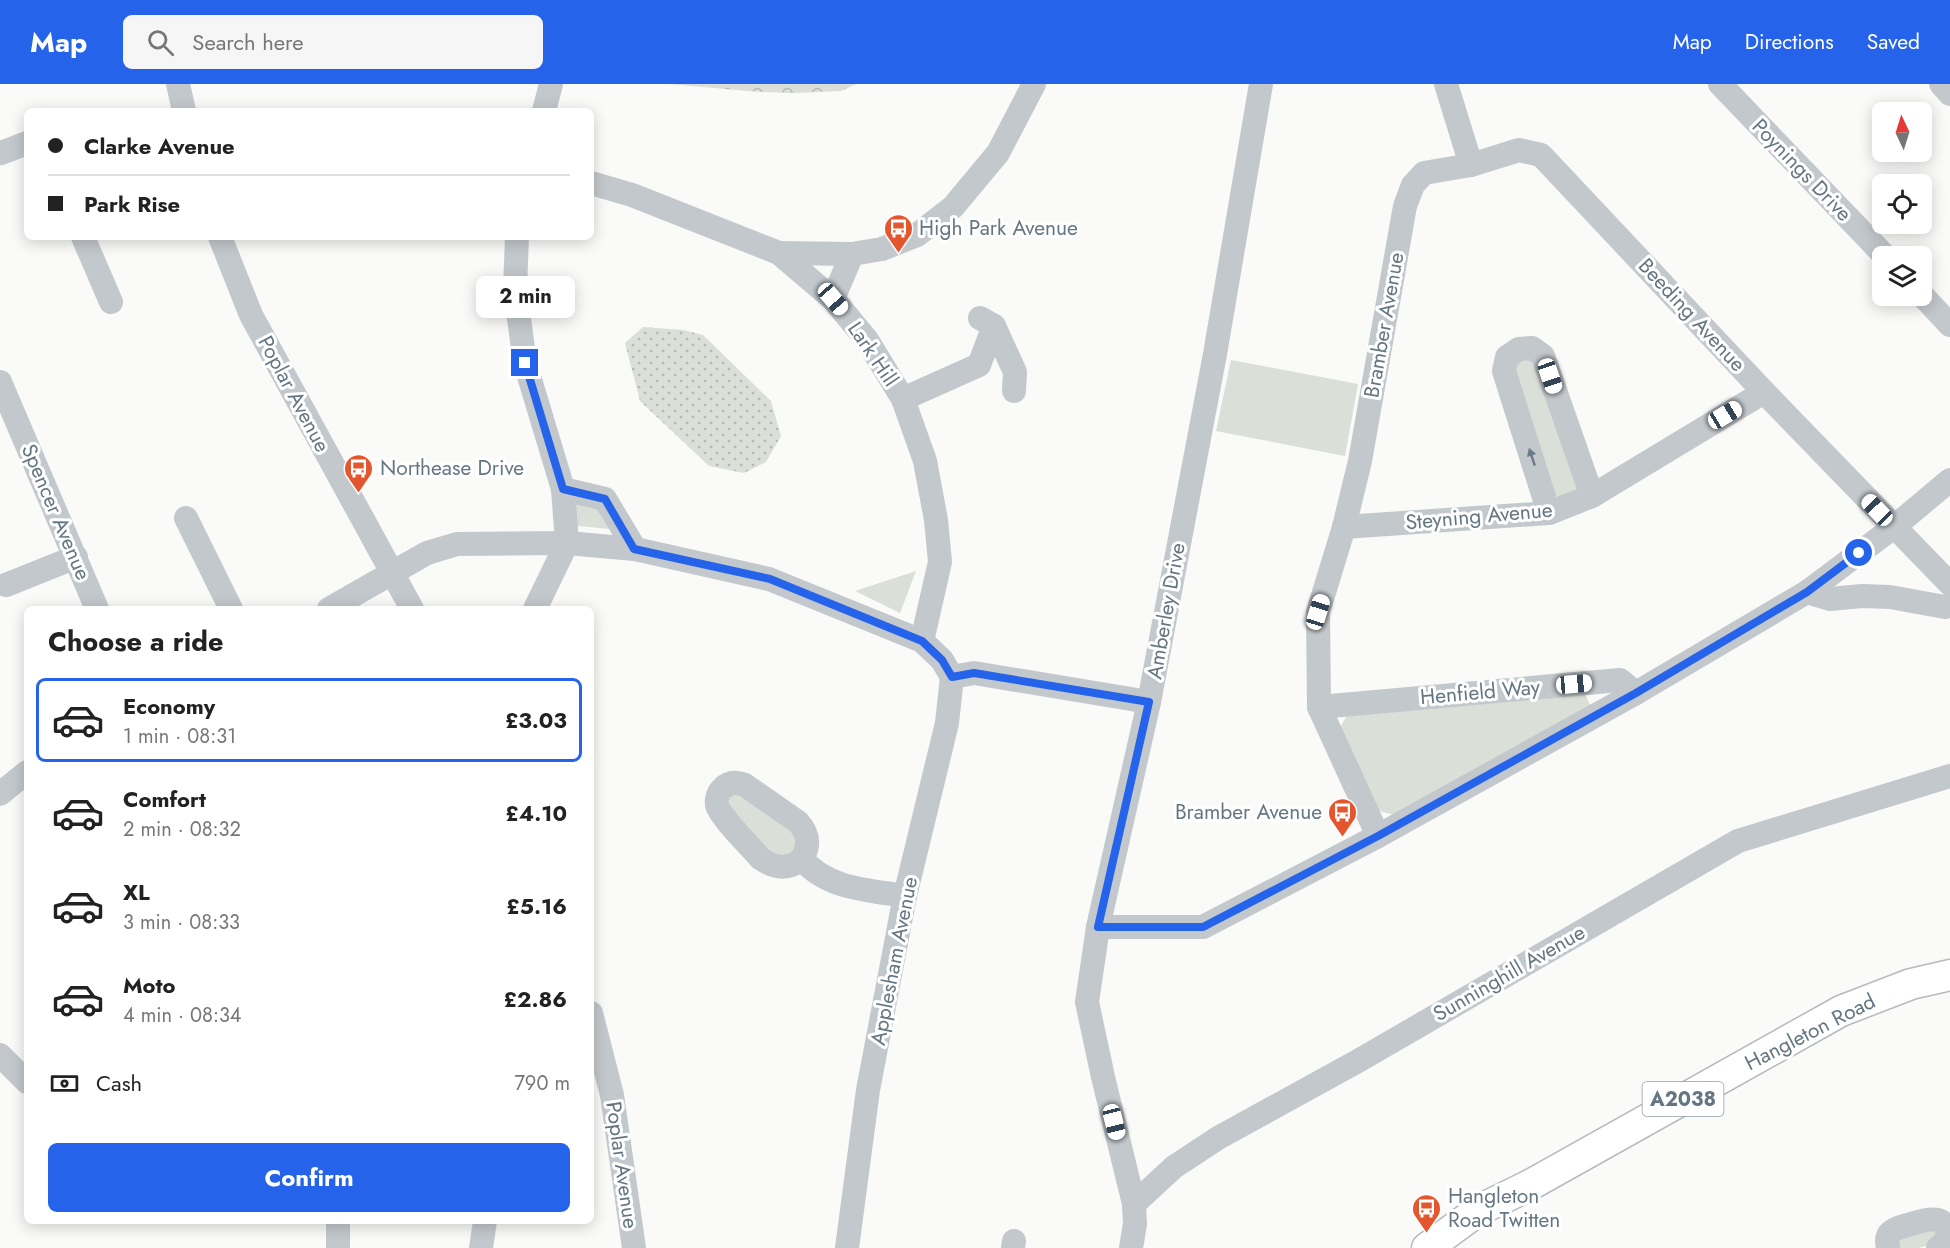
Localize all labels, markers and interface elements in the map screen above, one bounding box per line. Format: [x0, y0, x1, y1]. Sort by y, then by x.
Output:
search box [123, 15, 543, 69]
text: Map [30, 22, 87, 63]
icon: search [144, 26, 177, 59]
text: Search here [192, 26, 304, 58]
text: Map [1673, 27, 1712, 57]
text: Directions [1745, 27, 1834, 57]
text: Saved [1867, 27, 1920, 57]
north arrow [1872, 102, 1932, 162]
map controls [1872, 102, 1932, 306]
street label: Poynings Drive [1745, 112, 1859, 228]
text: Clarke Avenue [84, 130, 235, 162]
button: locate [1872, 174, 1932, 234]
text: Park Rise [84, 188, 180, 220]
bus stop icon: High Park Avenue [882, 212, 914, 254]
place label: High Park Avenue [919, 213, 1078, 243]
button: layers [1872, 246, 1932, 306]
street label: Bramber Avenue [1356, 250, 1412, 400]
street label: Beeding Avenue [1631, 252, 1753, 379]
callout: 2 min [476, 276, 574, 318]
car [814, 280, 852, 318]
text: 2 min [499, 282, 552, 311]
street label: Lark Hill [840, 316, 906, 392]
street label: Poplar Avenue [251, 330, 337, 458]
route end [511, 349, 538, 376]
car [1536, 356, 1564, 396]
car [1705, 398, 1745, 432]
street label: Spencer Avenue [14, 439, 98, 585]
one-way arrow [1526, 448, 1536, 466]
bus stop icon: Northease Drive [343, 452, 375, 494]
place label: Northease Drive [380, 453, 524, 483]
car [1858, 491, 1896, 529]
street label: Steyning Avenue [1404, 495, 1554, 537]
route start [1845, 539, 1872, 566]
street label: Amberley Drive [1139, 540, 1193, 681]
car [1304, 592, 1332, 632]
text: Choose a ride [48, 622, 223, 661]
street label: Henfield Way [1419, 672, 1542, 712]
car [1555, 673, 1593, 695]
text: Economy [123, 690, 215, 722]
icon: car [51, 693, 105, 747]
text: £3.03 [505, 704, 567, 736]
text: 1 min · 08:31 [123, 722, 236, 751]
text: Comfort [123, 783, 206, 815]
icon: car [51, 786, 105, 840]
bus stop icon: Bramber Avenue [1327, 796, 1359, 838]
text: £4.10 [505, 797, 567, 829]
place label: Bramber Avenue [1175, 797, 1322, 827]
text: 2 min · 08:32 [123, 815, 241, 844]
street label: Applesham Avenue [863, 874, 925, 1048]
text: XL [123, 876, 150, 908]
icon: car [51, 879, 105, 933]
text: £5.16 [506, 890, 567, 922]
text: 3 min · 08:33 [123, 908, 240, 937]
street label: Sunninghill Avenue [1427, 917, 1591, 1029]
text: Moto [123, 969, 176, 1001]
icon: car [51, 972, 105, 1026]
text: £2.86 [504, 983, 567, 1015]
street label: Hangleton Road [1740, 986, 1880, 1078]
text: 4 min · 08:34 [123, 1001, 241, 1030]
icon: cash [48, 1067, 81, 1100]
text: Cash [96, 1067, 142, 1099]
text: 790 m [514, 1069, 570, 1098]
road number: A2038 [1642, 1082, 1724, 1116]
street label: Poplar Avenue [598, 1099, 646, 1231]
car [1101, 1102, 1127, 1142]
button: Confirm [48, 1143, 570, 1212]
place label: Hangleton Road Twitten [1448, 1181, 1560, 1235]
bus stop icon: Hangleton Road Twitten [1411, 1192, 1443, 1234]

